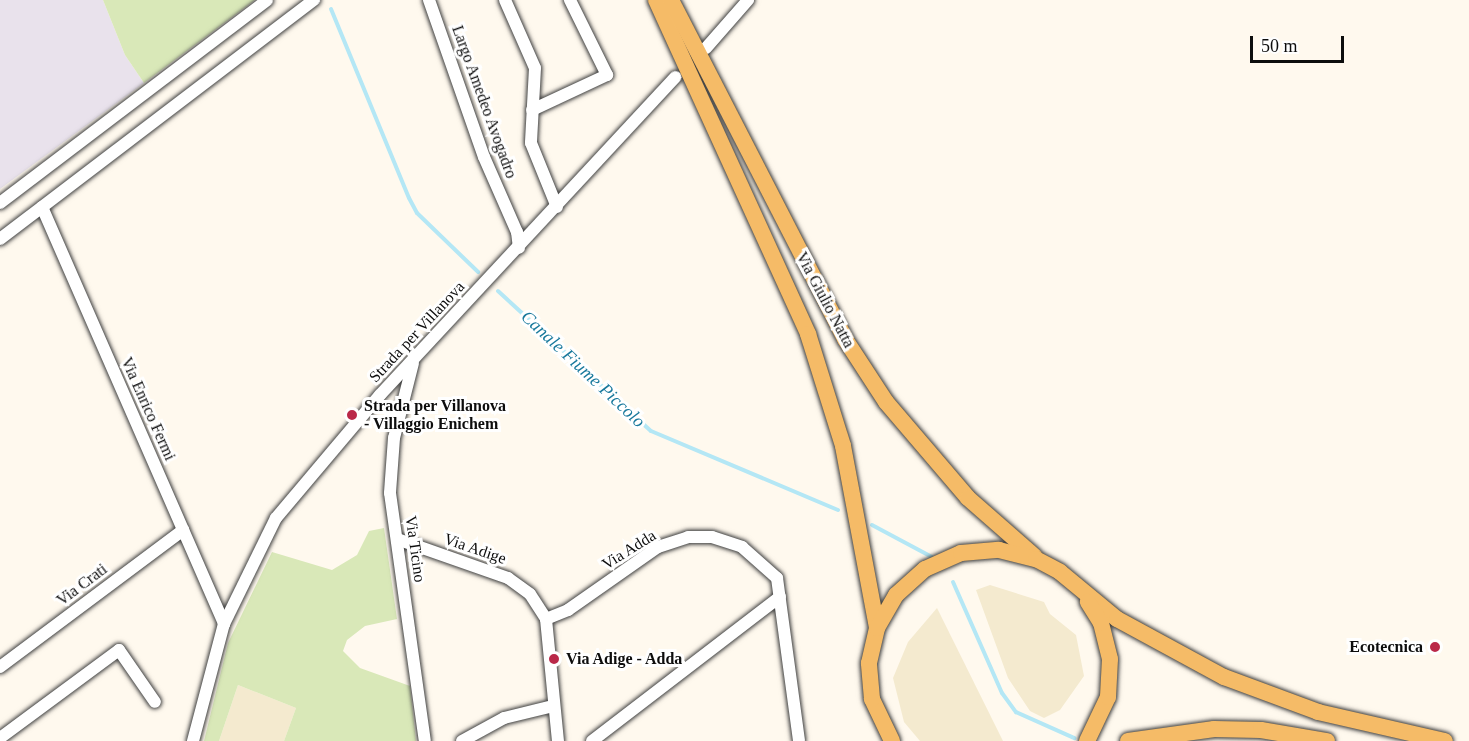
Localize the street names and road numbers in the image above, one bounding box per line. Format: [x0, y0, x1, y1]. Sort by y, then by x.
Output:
street label: Largo Amedeo Avogadro [447, 22, 521, 182]
street label: Via Giulio Natta [792, 249, 858, 351]
street label: Strada per Villanova [365, 277, 469, 387]
street label: Via Enrico Fermi [117, 354, 179, 464]
street label: Via Ticino [401, 514, 429, 584]
street label: Via Adda [598, 526, 660, 574]
street label: Via Adige [441, 529, 509, 569]
street label: Via Crati [53, 560, 111, 610]

